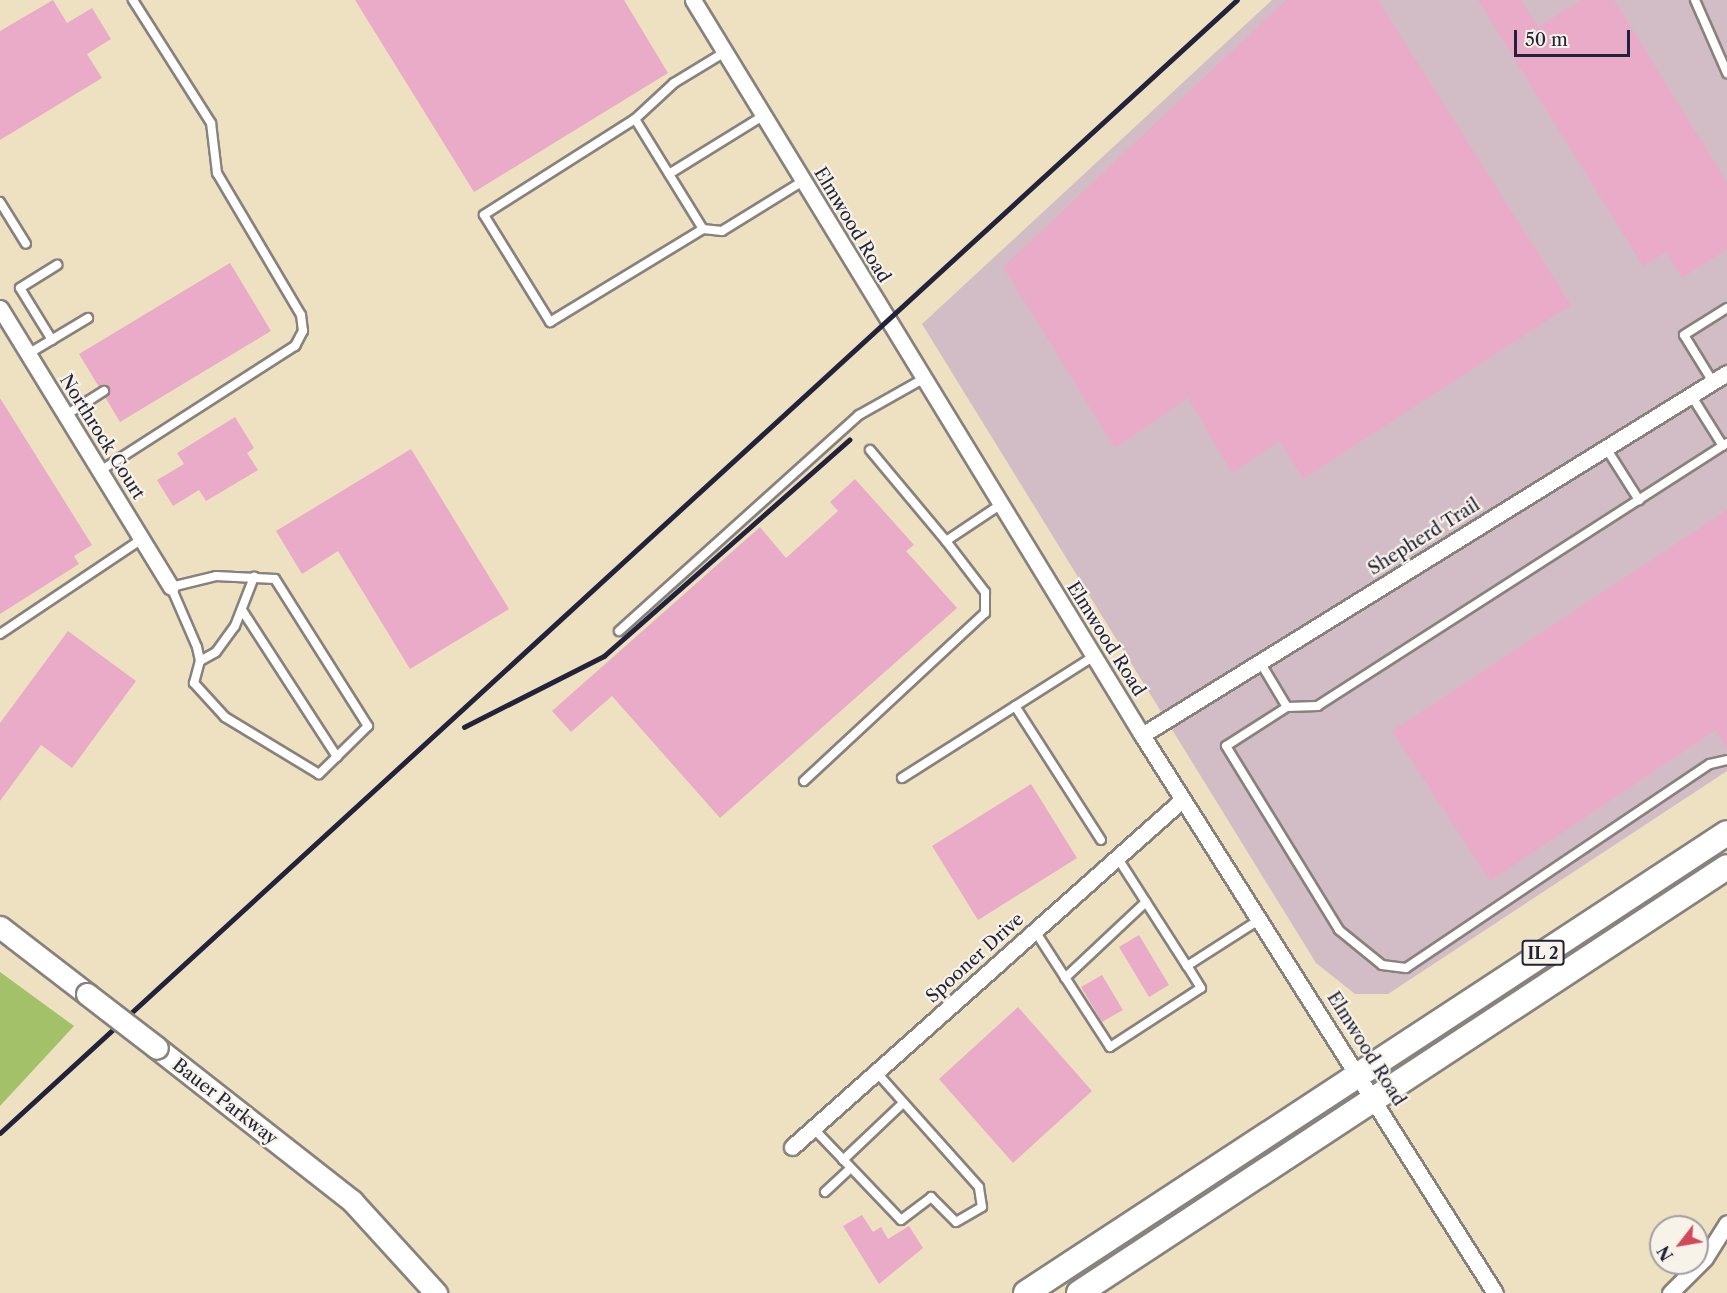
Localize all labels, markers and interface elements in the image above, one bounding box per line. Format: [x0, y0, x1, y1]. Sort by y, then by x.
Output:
scale bar [1517, 18, 1632, 56]
text: 50 m [1525, 29, 1568, 51]
street label: Elmwood Road [809, 163, 895, 287]
street label: Northrock Court [55, 370, 149, 504]
street label: Shepherd Trail [1364, 494, 1484, 580]
street label: Elmwood Road [1062, 578, 1150, 700]
street label: Spooner Drive [922, 908, 1028, 1008]
road number: IL 2 [1520, 940, 1566, 966]
street label: Elmwood Road [1322, 988, 1410, 1110]
street label: Bauer Parkway [168, 1054, 282, 1150]
north arrow [1649, 1215, 1709, 1275]
text: N [1653, 1242, 1677, 1264]

